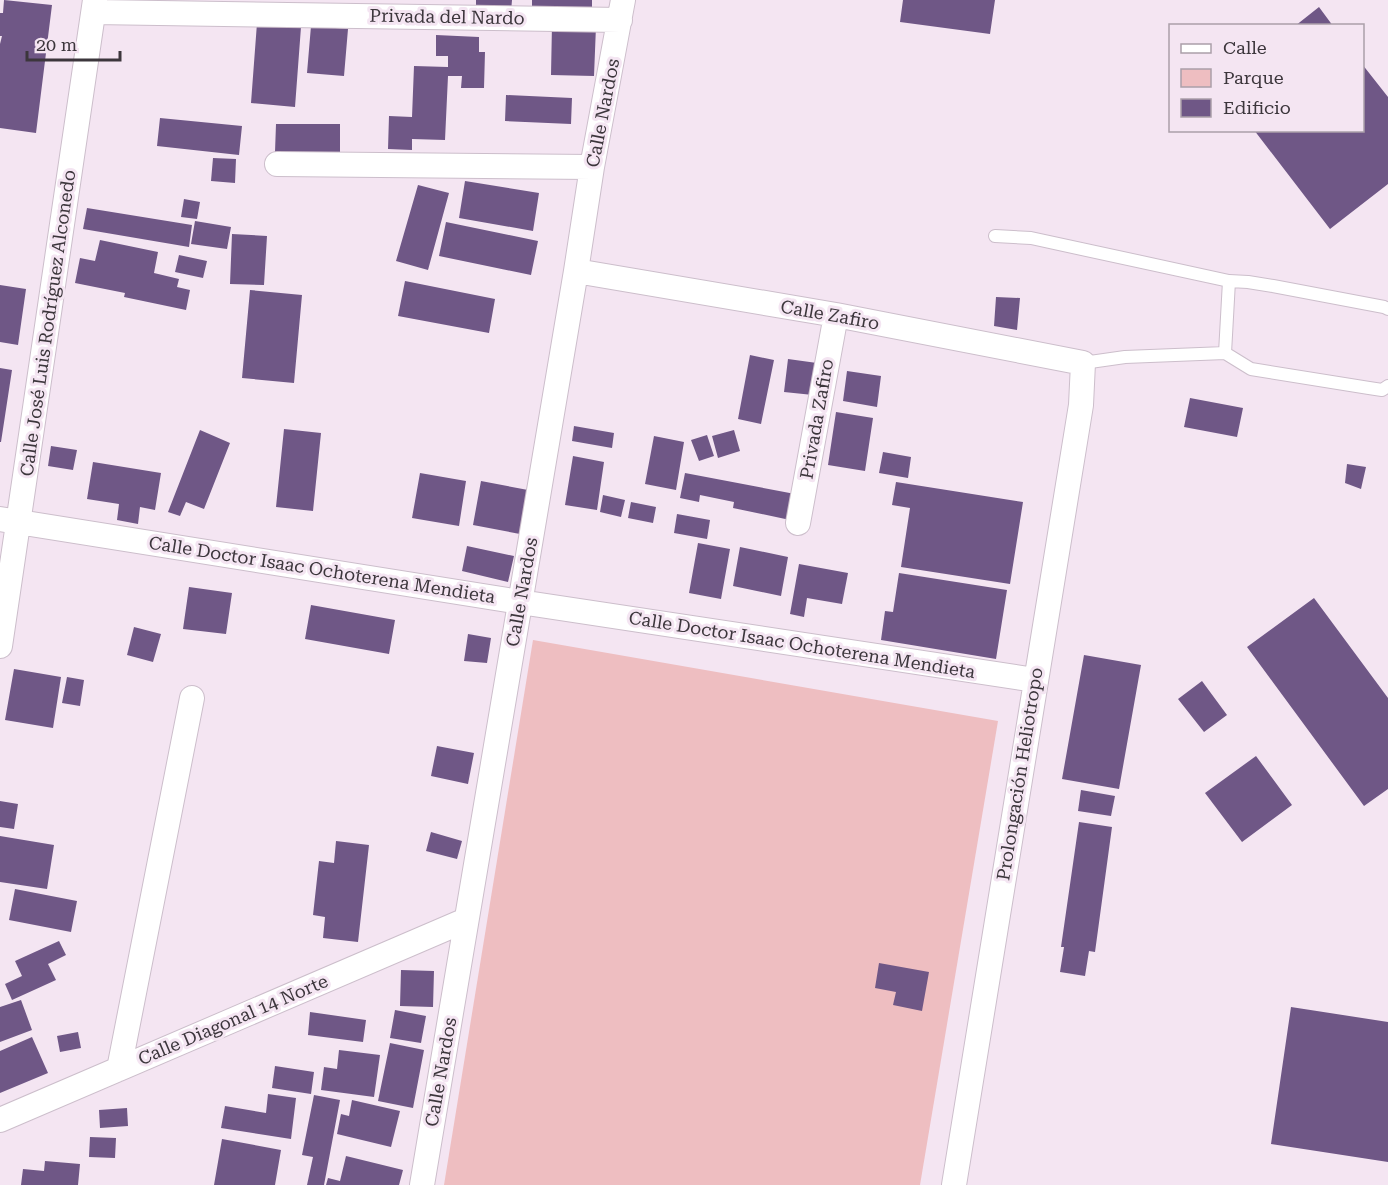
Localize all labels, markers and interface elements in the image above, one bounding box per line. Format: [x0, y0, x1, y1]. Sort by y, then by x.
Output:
street label: Privada del Nardo [369, 5, 525, 28]
scale bar [27, 24, 120, 62]
legend [1169, 24, 1364, 132]
text: 20 m [36, 34, 77, 55]
text: Calle [1223, 37, 1267, 58]
street label: Calle Nardos [582, 57, 623, 169]
text: Parque [1223, 67, 1284, 88]
text: Edificio [1223, 97, 1291, 118]
street label: Calle José Luis Rodríguez Alconedo [16, 168, 79, 478]
street label: Calle Zafiro [779, 296, 881, 334]
street label: Privada Zafiro [796, 357, 837, 481]
street label: Calle Doctor Isaac Ochoterena Mendieta [147, 532, 497, 607]
street label: Calle Nardos [502, 536, 541, 648]
street label: Calle Doctor Isaac Ochoterena Mendieta [627, 607, 977, 682]
street label: Prolongación Heliotropo [992, 666, 1047, 882]
street label: Calle Diagonal 14 Norte [135, 970, 331, 1069]
street label: Calle Nardos [421, 1016, 460, 1128]

